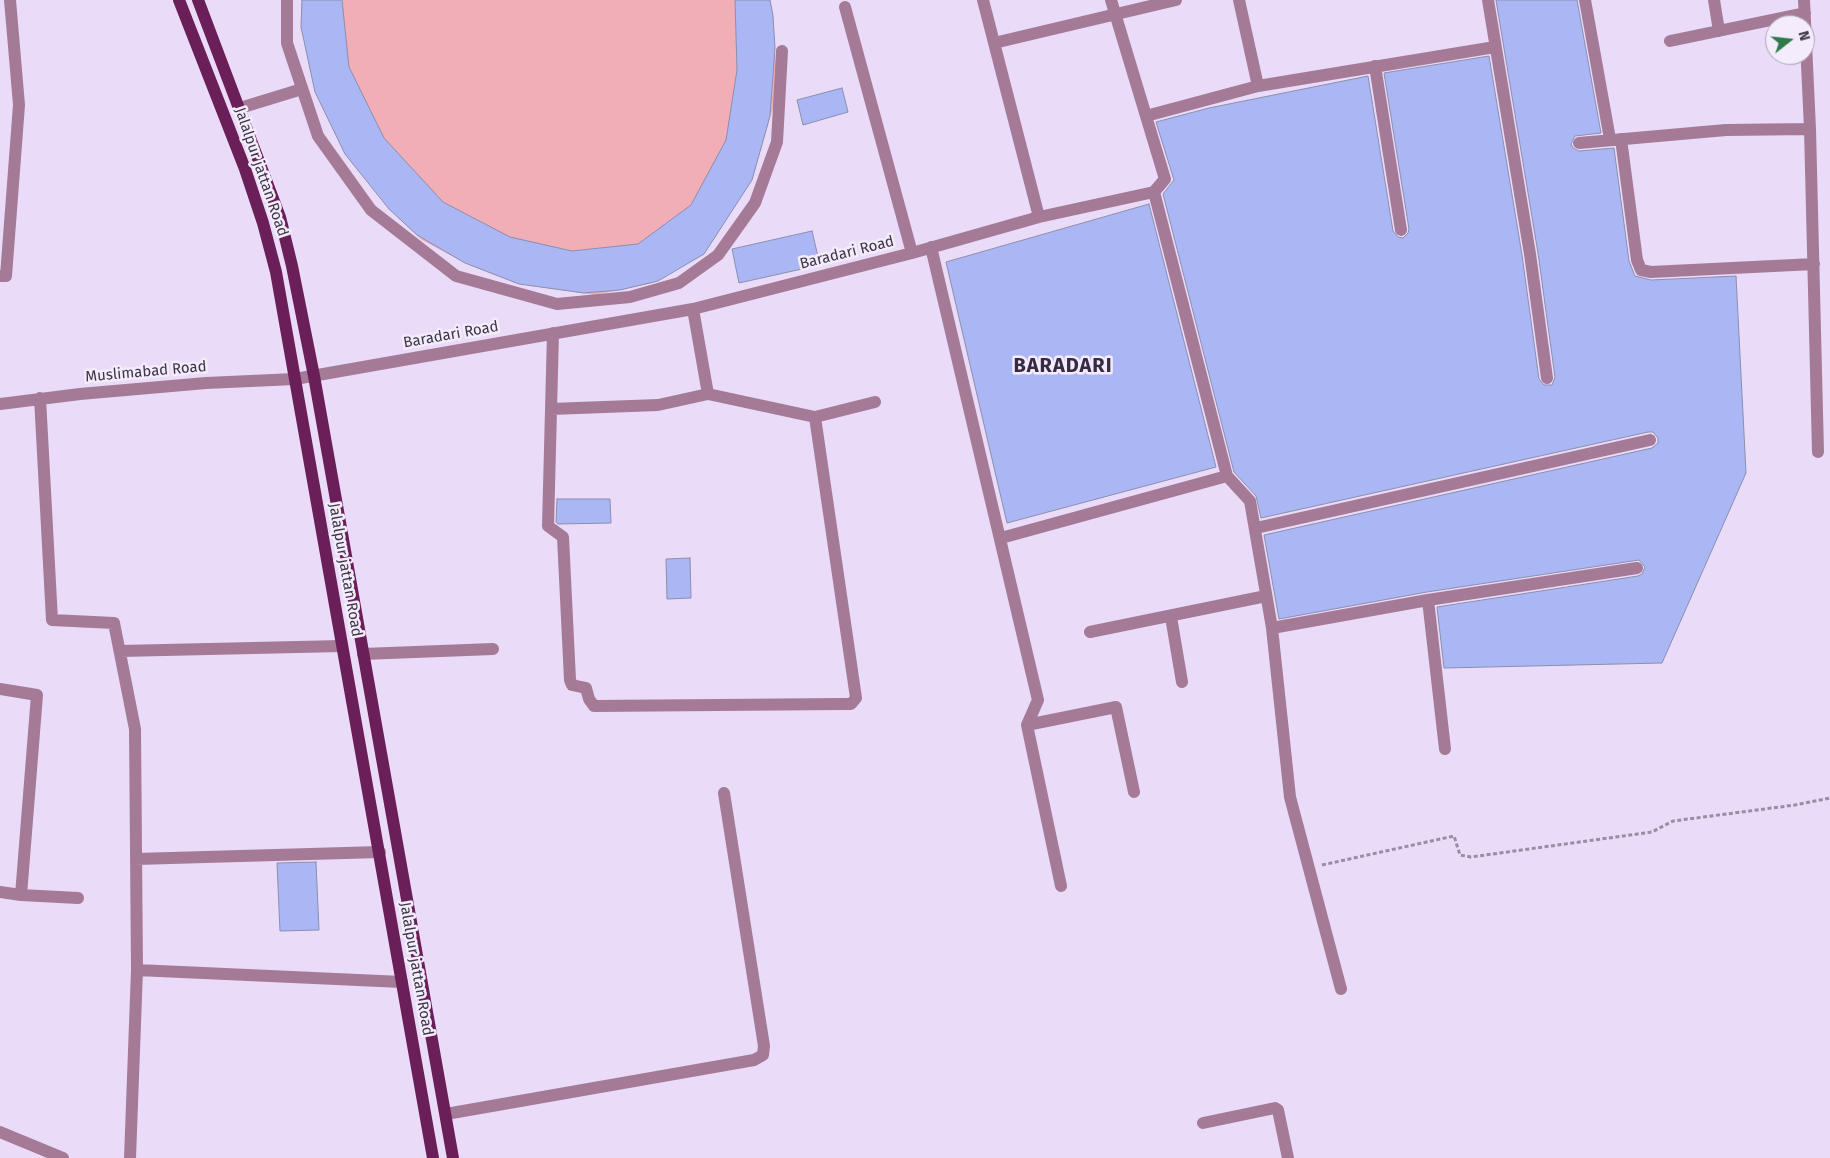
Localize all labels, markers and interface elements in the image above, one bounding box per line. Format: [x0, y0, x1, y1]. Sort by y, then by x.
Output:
north arrow [1765, 15, 1815, 65]
text: N [1794, 29, 1813, 43]
street label: Jalalpur jattan Road [230, 105, 292, 239]
street label: Baradari Road [798, 233, 896, 273]
street label: Baradari Road [402, 318, 500, 352]
district label: BARADARI [1013, 354, 1113, 378]
street label: Muslimabad Road [85, 358, 207, 386]
street label: Jalalpur jattan Road [324, 502, 366, 638]
street label: Jalalpur jattan Road [395, 901, 437, 1037]

